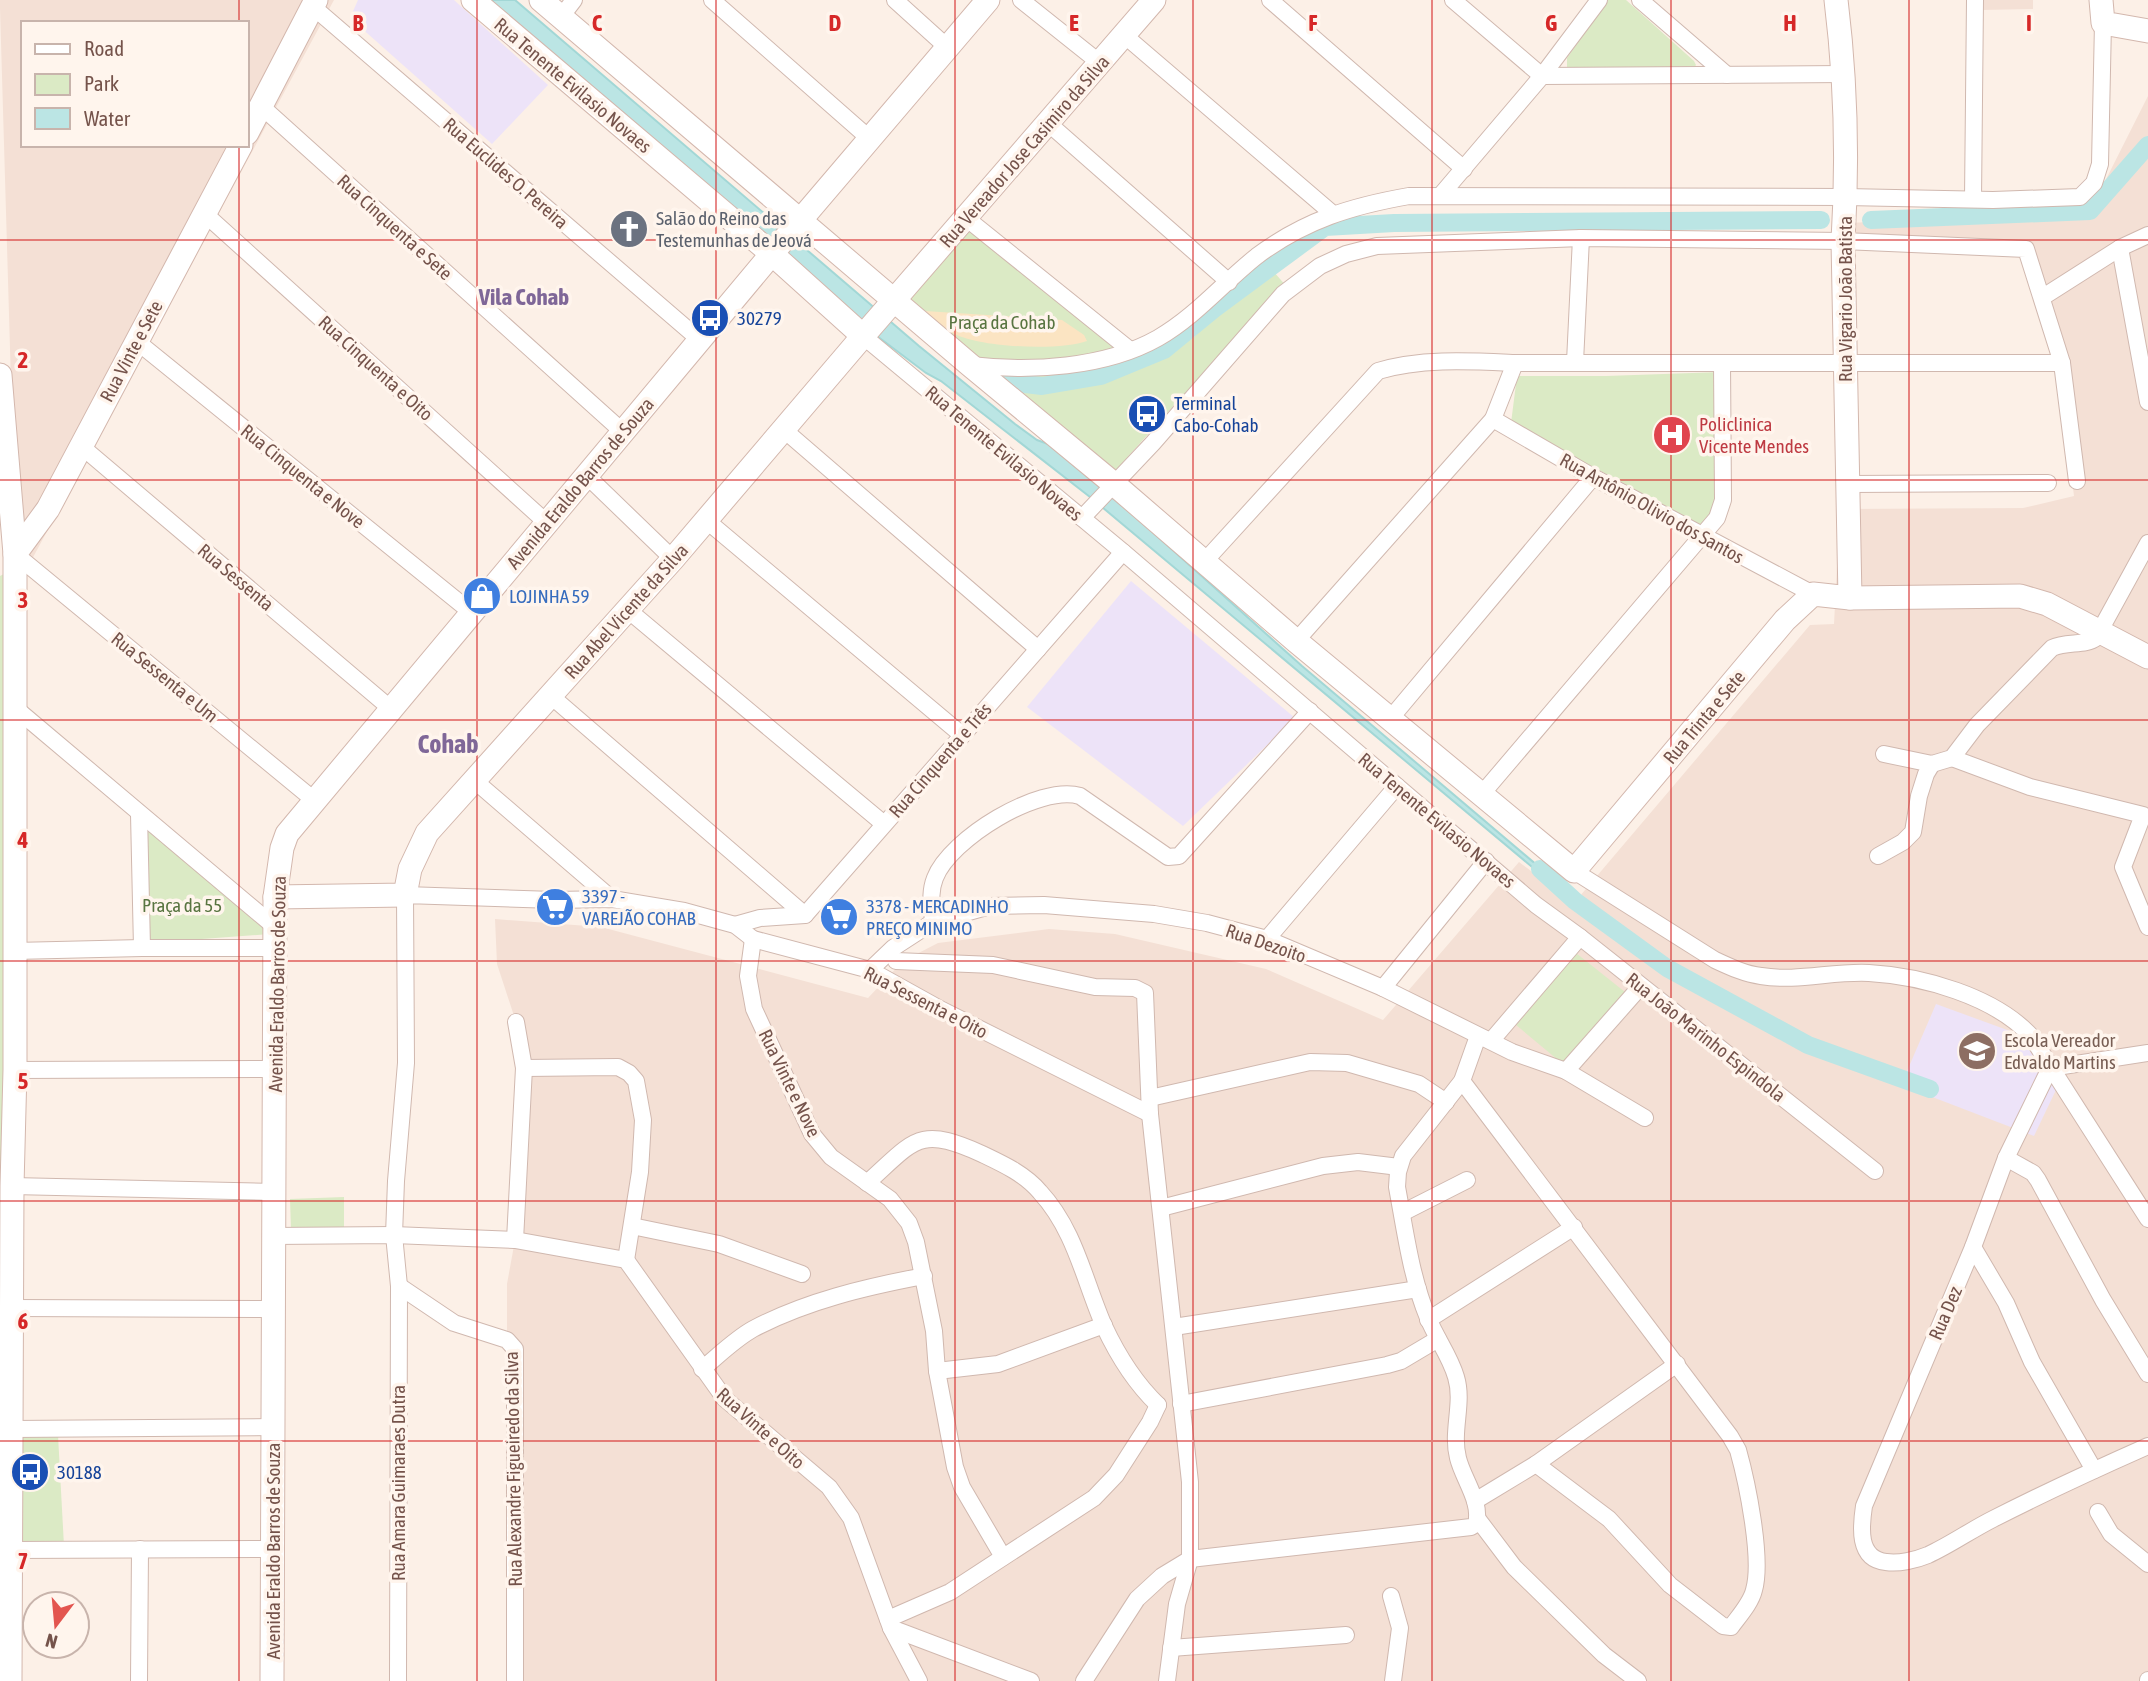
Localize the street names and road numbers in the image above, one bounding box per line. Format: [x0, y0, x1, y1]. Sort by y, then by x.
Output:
street label: Rua Tenente Evilasio Novaes [490, 13, 656, 157]
street label: Rua Vereador Jose Casimiro da Silva [935, 50, 1113, 252]
street label: Rua Euclides O. Pereira [439, 113, 573, 233]
street label: Rua Cinquenta e Sete [333, 170, 457, 284]
street label: Rua Vigario João Batista [1834, 216, 1856, 382]
street label: Rua Vinte e Sete [95, 297, 167, 405]
street label: Rua Cinquenta e Oito [314, 311, 438, 425]
street label: Rua Tenente Evilasio Novaes [921, 381, 1087, 525]
street label: Avenida Eraldo Barros de Souza [502, 393, 658, 573]
street label: Rua Cinquenta e Nove [237, 419, 369, 533]
street label: Rua Antônio Olivio dos Santos [1556, 448, 1748, 568]
street label: Rua Sessenta [194, 539, 278, 615]
street label: Rua Abel Vicente da Silva [560, 539, 692, 683]
street label: Rua Sessenta e Um [107, 627, 223, 727]
street label: Rua Trinta e Sete [1659, 666, 1749, 768]
street label: Rua Cinquenta e Três [884, 698, 996, 822]
street label: Rua Tenente Evilasio Novaes [1354, 748, 1520, 892]
street label: Avenida Eraldo Barros de Souza [264, 876, 290, 1092]
street label: Rua Dezoito [1223, 919, 1309, 967]
street label: Rua Sessenta e Oito [861, 961, 992, 1043]
street label: Rua João Marinho Espindola [1622, 968, 1790, 1106]
street label: Rua Vinte e Nove [754, 1026, 826, 1140]
street label: Rua Dez [1924, 1283, 1966, 1343]
street label: Rua Alexandre Figueiredo da Silva [500, 1351, 526, 1587]
street label: Rua Vinte e Oito [713, 1383, 809, 1473]
street label: Rua Amara Guimaraes Dutra [387, 1385, 409, 1581]
street label: Avenida Eraldo Barros de Souza [262, 1443, 284, 1659]

